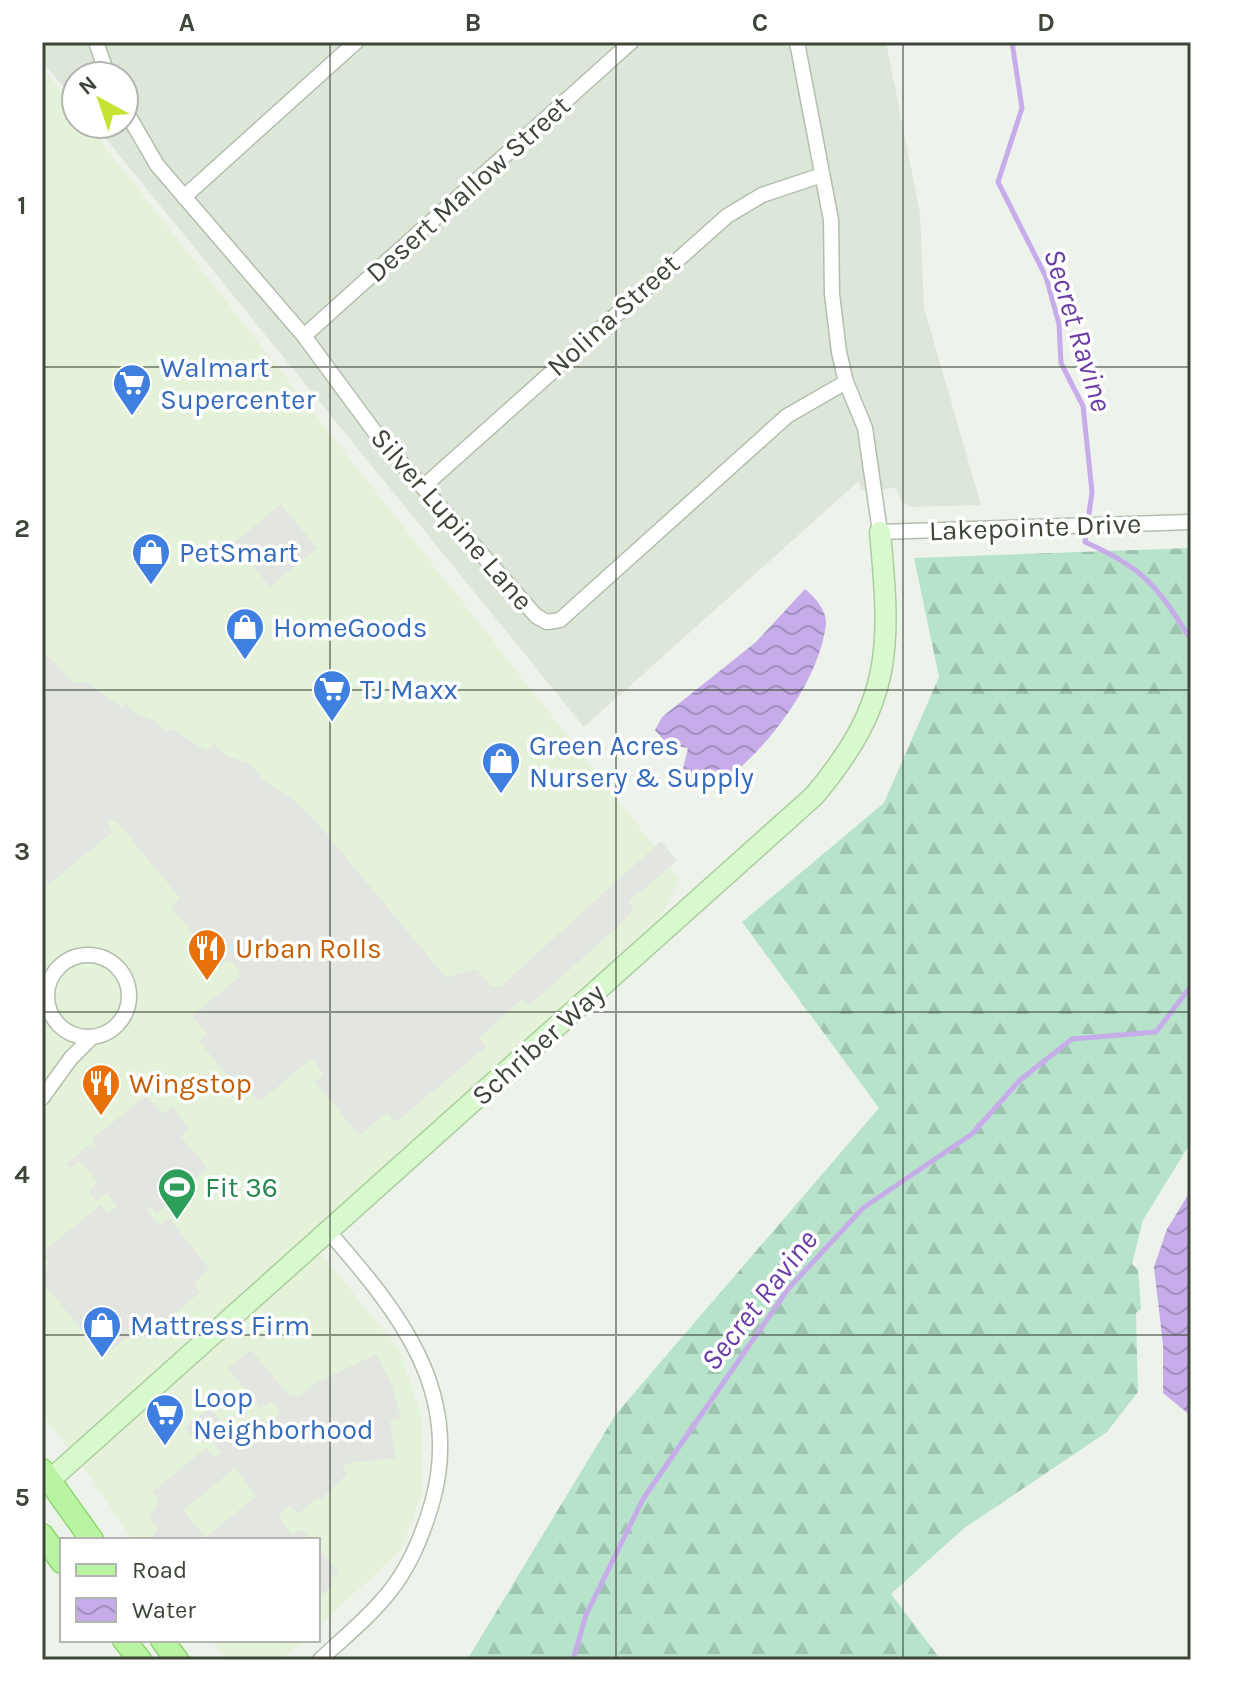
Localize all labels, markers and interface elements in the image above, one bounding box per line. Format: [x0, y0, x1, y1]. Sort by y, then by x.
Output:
text: A [179, 7, 195, 38]
text: B [465, 7, 481, 38]
text: C [752, 7, 768, 38]
text: D [1037, 7, 1055, 38]
north arrow [60, 60, 140, 140]
text: N [73, 70, 102, 100]
street label: Desert Mallow Street [359, 89, 577, 289]
text: 1 [17, 190, 27, 221]
water label: Secret Ravine [1036, 244, 1120, 416]
street label: Nolina Street [540, 247, 686, 383]
place label: Walmart Supercenter [160, 351, 316, 416]
supermarket icon: Walmart Supercenter [111, 362, 153, 417]
street label: Silver Lupine Lane [364, 421, 540, 617]
street label: Lakepointe Drive [928, 507, 1142, 547]
text: 2 [14, 513, 30, 544]
shop icon: PetSmart [130, 531, 172, 586]
place label: PetSmart [179, 536, 299, 569]
shop icon: HomeGoods [224, 606, 266, 661]
place label: HomeGoods [273, 611, 428, 644]
supermarket icon: TJ Maxx [311, 668, 353, 723]
place label: TJ Maxx [360, 673, 458, 706]
place label: Green Acres Nursery & Supply [529, 729, 754, 794]
shop icon: Green Acres Nursery & Supply [480, 740, 522, 795]
text: 3 [14, 836, 30, 867]
restaurant icon: Urban Rolls [186, 927, 228, 982]
place label: Urban Rolls [235, 932, 382, 965]
street label: Schriber Way [465, 976, 611, 1112]
restaurant icon: Wingstop [80, 1062, 122, 1117]
place label: Wingstop [129, 1067, 252, 1100]
text: 4 [14, 1159, 30, 1190]
sports icon: Fit 36 [156, 1166, 198, 1221]
place label: Fit 36 [205, 1171, 278, 1204]
water label: Secret Ravine [693, 1223, 825, 1377]
shop icon: Mattress Firm [81, 1304, 123, 1359]
place label: Mattress Firm [130, 1309, 310, 1342]
place label: Loop Neighborhood [193, 1381, 374, 1446]
supermarket icon: Loop Neighborhood [144, 1392, 186, 1447]
text: 5 [14, 1482, 30, 1513]
legend [60, 1538, 320, 1642]
text: Road [132, 1556, 187, 1584]
text: Water [132, 1596, 196, 1624]

